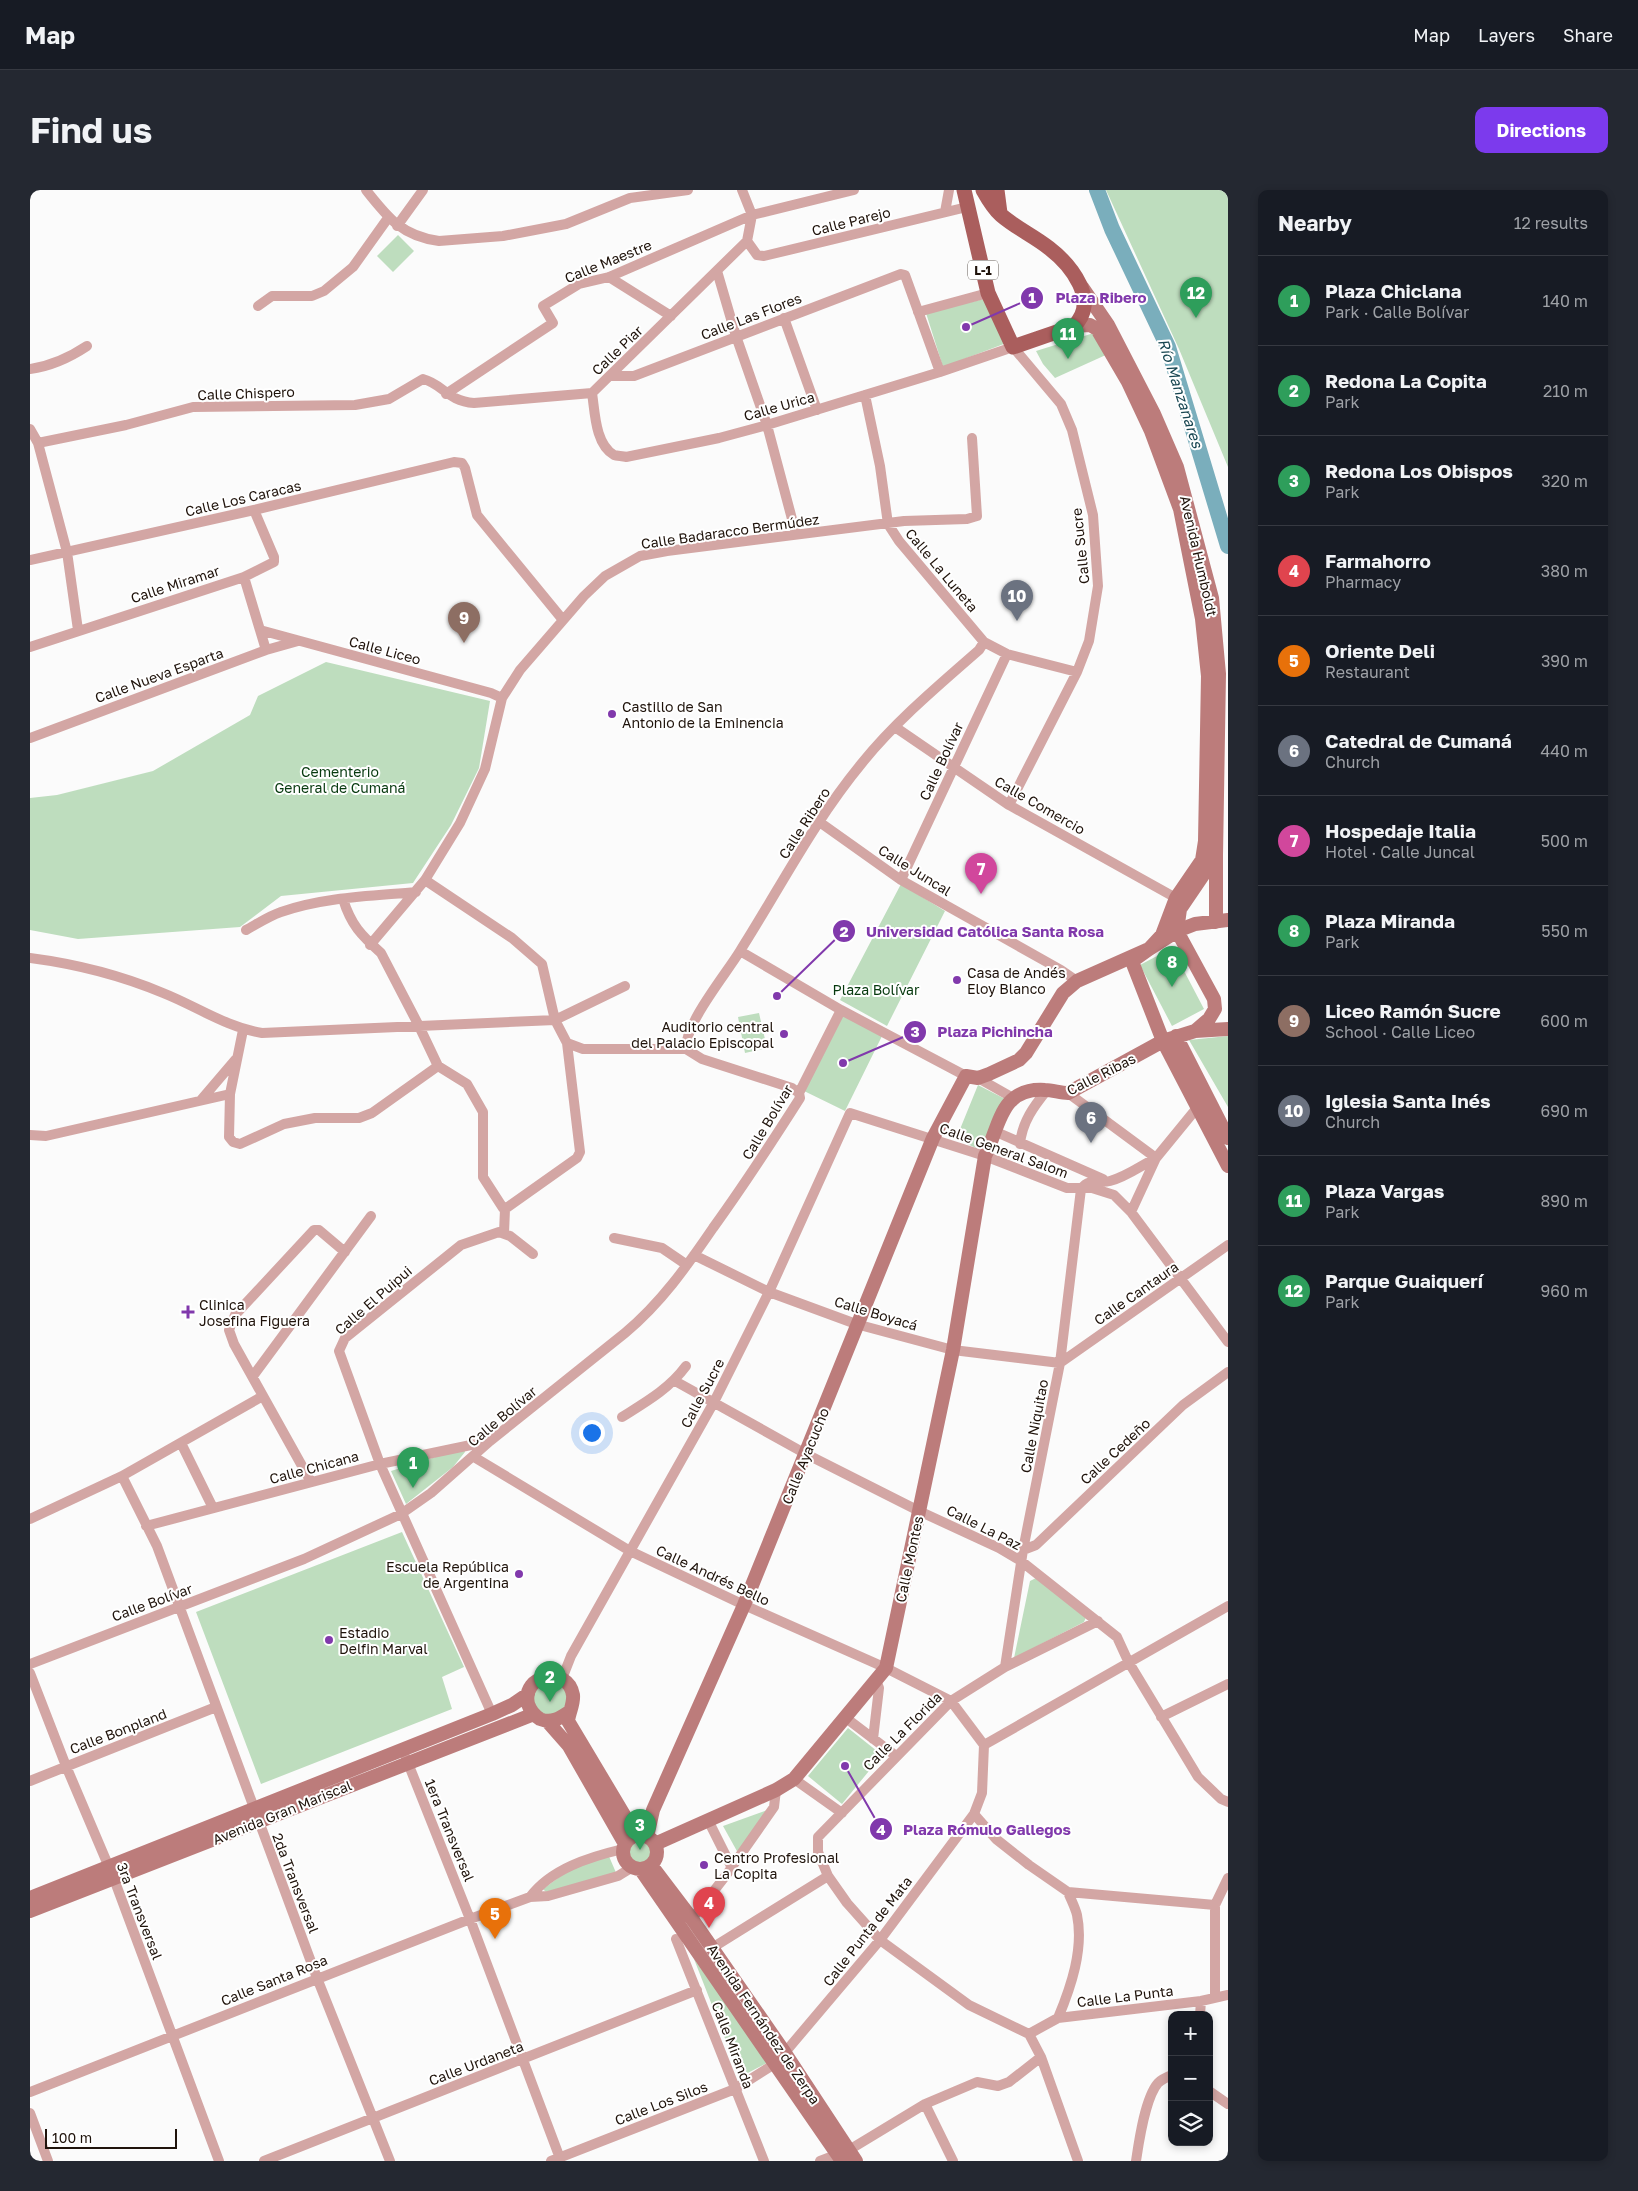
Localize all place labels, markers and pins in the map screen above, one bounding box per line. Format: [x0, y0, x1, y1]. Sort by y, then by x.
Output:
pin: 12 [1180, 277, 1212, 318]
callout: Plaza Ribero [1020, 283, 1156, 313]
pin: 11 [1052, 318, 1084, 359]
pin: 10 [1001, 580, 1033, 621]
pin: 9 [448, 602, 480, 643]
place label: Castillo de San Antonio de la Eminencia [622, 698, 784, 731]
marker: Castillo de San Antonio de la Eminencia [606, 708, 618, 720]
pin: 7 [965, 853, 997, 894]
callout: Universidad Católica Santa Rosa [831, 916, 1114, 946]
pin: 8 [1156, 946, 1188, 987]
place label: Casa de Andés Eloy Blanco [967, 964, 1066, 997]
marker: Casa de Andés Eloy Blanco [951, 974, 963, 986]
callout: Plaza Pichincha [903, 1017, 1063, 1047]
place label: Auditorio central del Palacio Episcopal [631, 1018, 774, 1051]
marker: Auditorio central del Palacio Episcopal [778, 1028, 790, 1040]
pin: 6 [1075, 1102, 1107, 1143]
place label: Clinica Josefina Figuera [199, 1296, 310, 1329]
marker: Clinica Josefina Figuera [181, 1305, 195, 1319]
pin: 1 [397, 1447, 429, 1488]
place label: Escuela República de Argentina [386, 1558, 509, 1591]
marker: Escuela República de Argentina [513, 1568, 525, 1580]
place label: Estadio Delfin Marval [339, 1624, 428, 1657]
marker: Estadio Delfin Marval [323, 1634, 335, 1646]
pin: 2 [534, 1661, 566, 1702]
pin: 3 [624, 1809, 656, 1850]
callout: Plaza Rómulo Gallegos [868, 1814, 1081, 1844]
place label: Centro Profesional La Copita [714, 1849, 839, 1882]
marker: Centro Profesional La Copita [698, 1859, 710, 1871]
pin: 4 [693, 1887, 725, 1928]
pin: 5 [479, 1898, 511, 1939]

